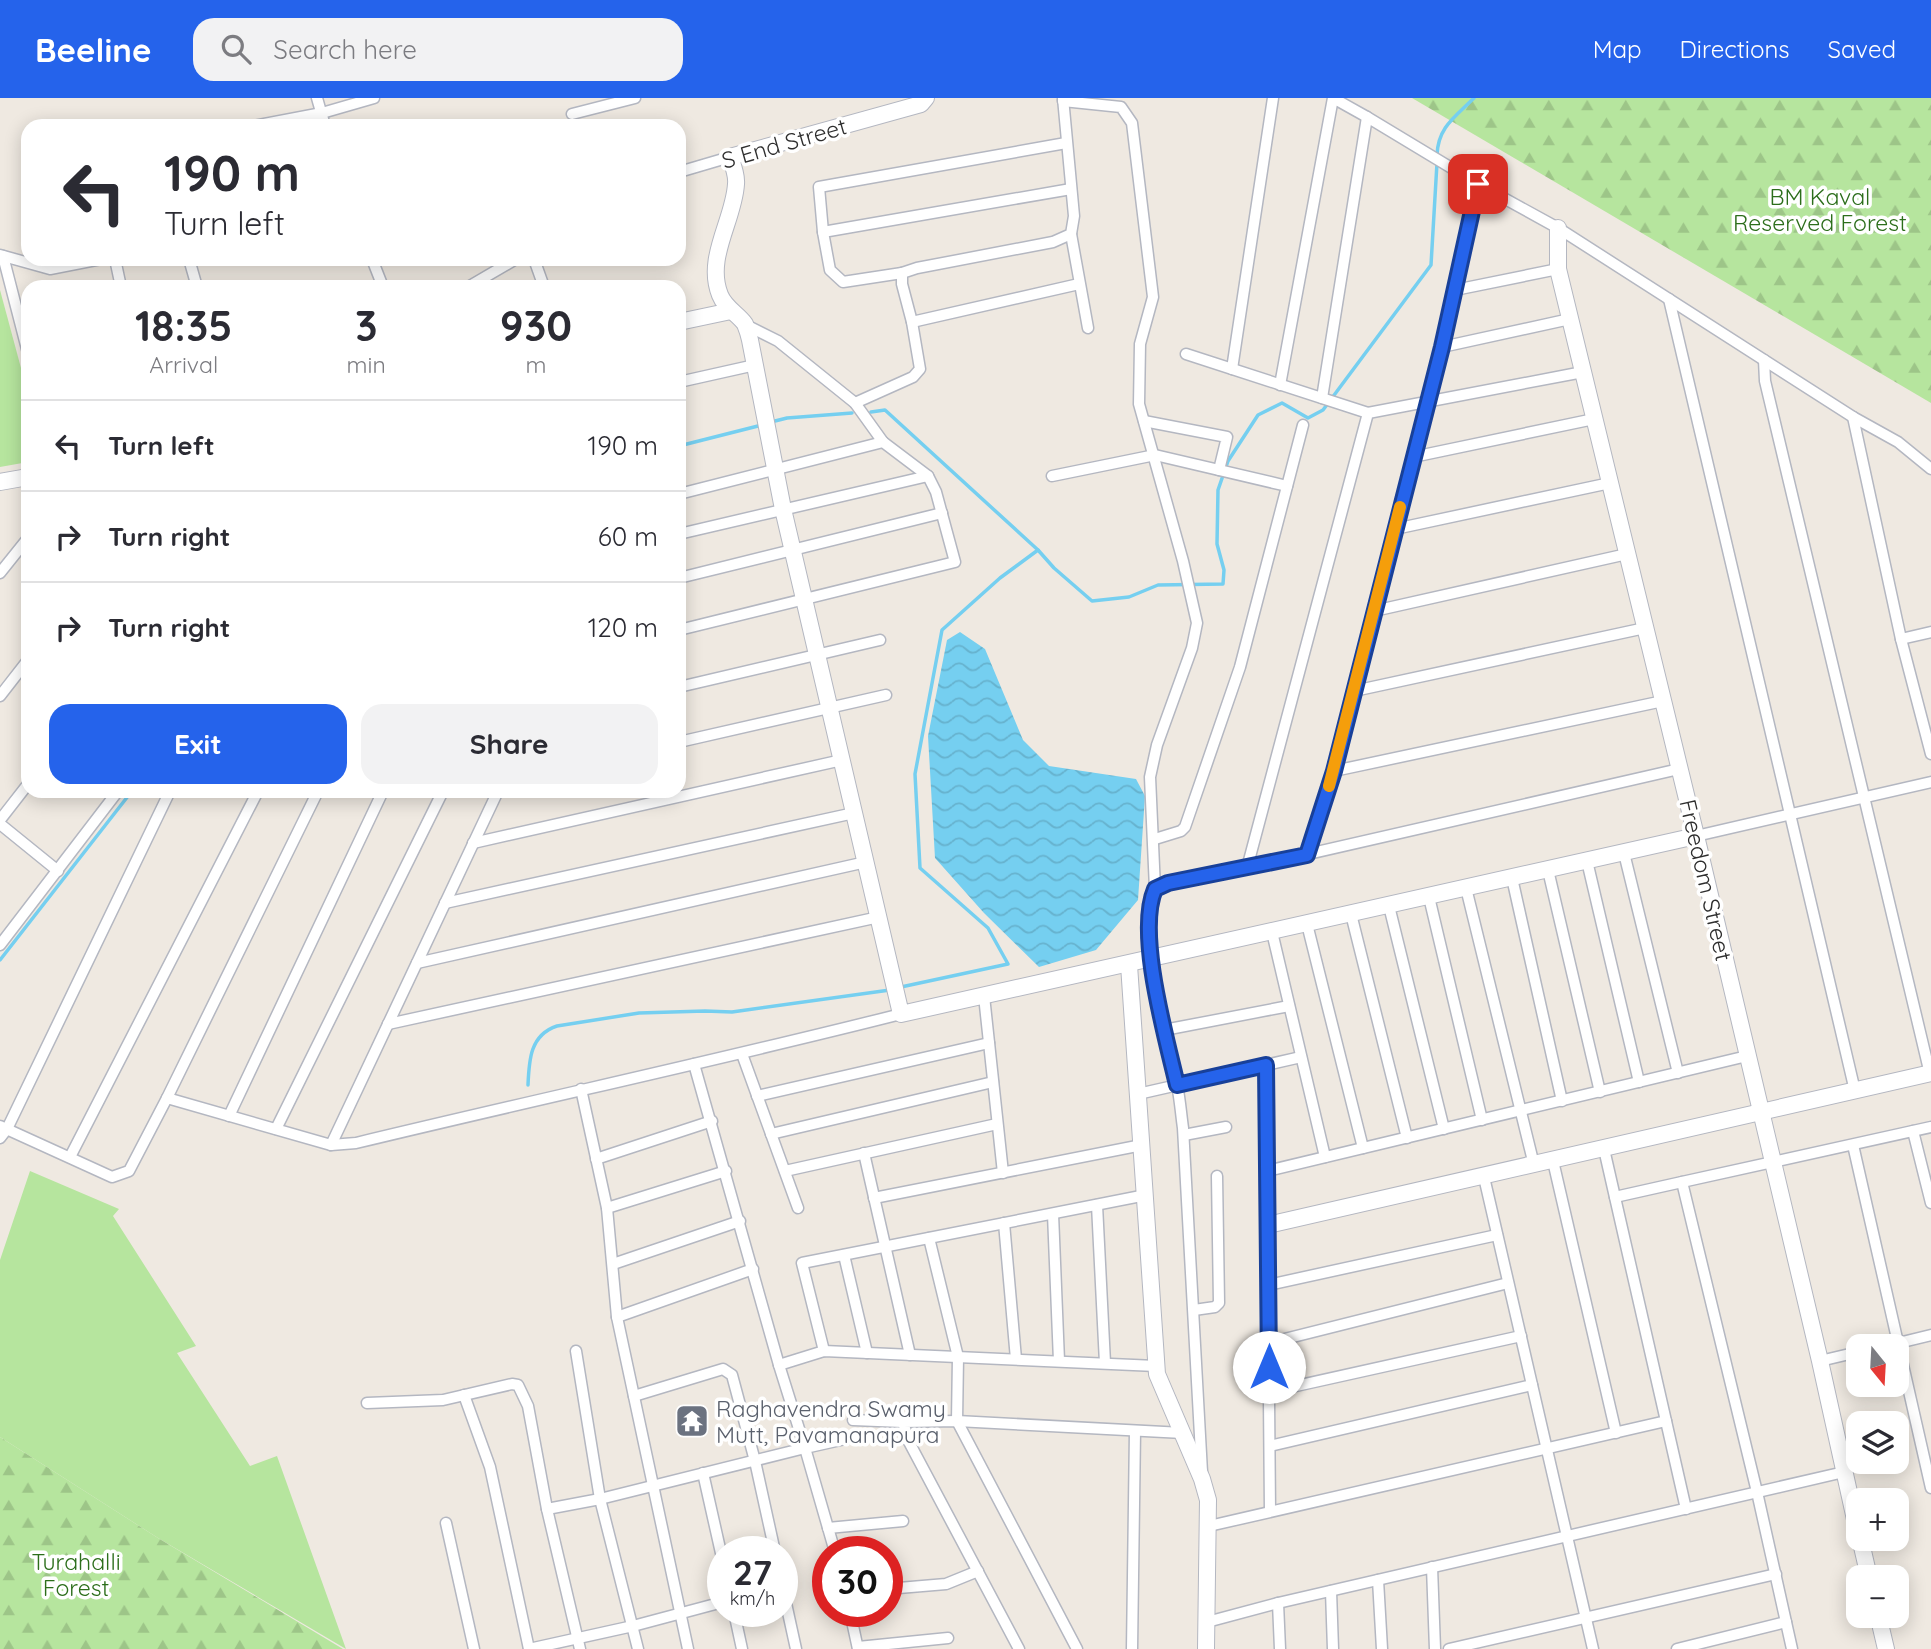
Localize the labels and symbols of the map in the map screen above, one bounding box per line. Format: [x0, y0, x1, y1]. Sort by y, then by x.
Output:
street label: S End Street [718, 111, 850, 175]
pin [1448, 154, 1508, 214]
park label: BM Kaval Reserved Forest [1733, 182, 1907, 237]
street label: Freedom Street [1673, 796, 1739, 964]
position arrow [1232, 1330, 1306, 1404]
north arrow [1846, 1334, 1909, 1396]
place label: Raghavendra Swamy Mutt, Pavamanapura [716, 1394, 946, 1449]
temple icon: Raghavendra Swamy Mutt, Pavamanapura [673, 1402, 711, 1440]
speed limit sign: 30 [812, 1536, 903, 1627]
park label: Turahalli Forest [31, 1547, 121, 1602]

